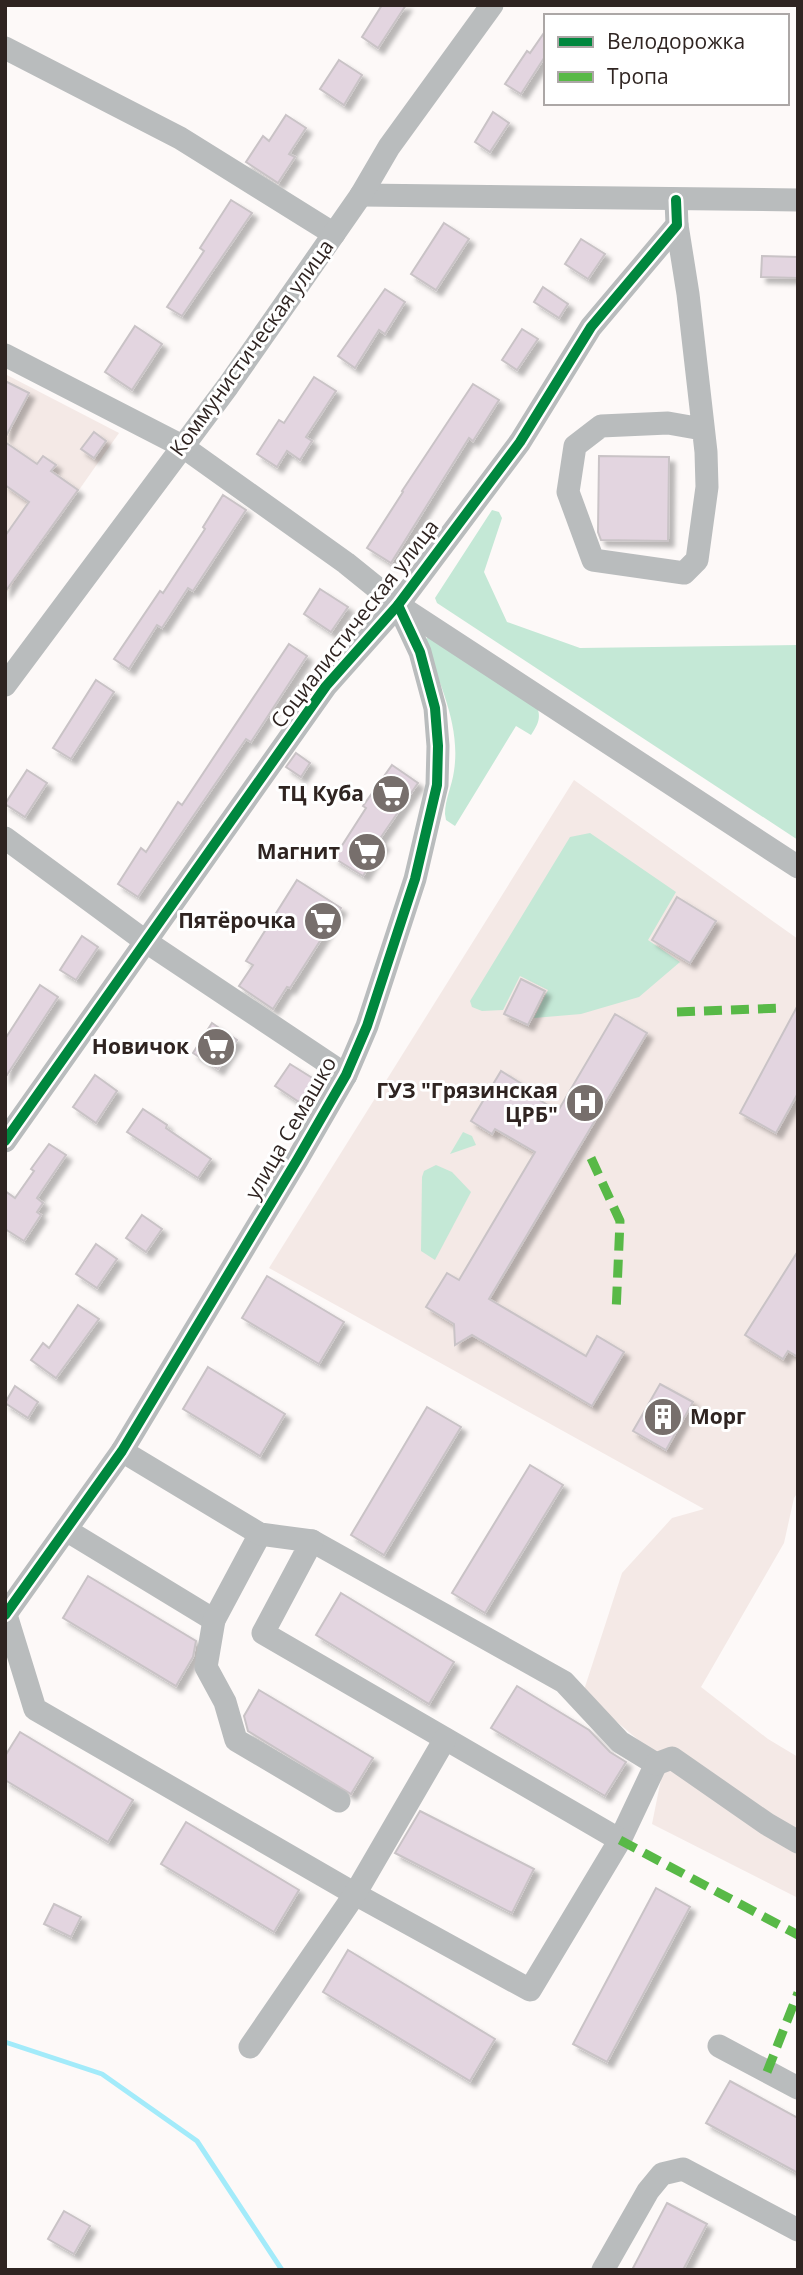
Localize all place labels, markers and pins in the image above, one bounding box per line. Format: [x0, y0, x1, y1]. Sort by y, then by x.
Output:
supermarket icon: ТЦ Куба [370, 773, 412, 815]
place label: ТЦ Куба [278, 779, 364, 807]
supermarket icon: Магнит [346, 831, 388, 873]
place label: Магнит [257, 837, 340, 865]
supermarket icon: Пятёрочка [302, 900, 344, 942]
place label: Пятёрочка [178, 906, 296, 934]
supermarket icon: Новичок [195, 1026, 237, 1068]
place label: Новичок [92, 1032, 189, 1060]
place label: ГУЗ "Грязинская ЦРБ" [376, 1076, 558, 1128]
hospital icon: ГУЗ "Грязинская ЦРБ" [564, 1082, 606, 1124]
building icon: Морг [642, 1396, 684, 1438]
place label: Морг [690, 1402, 746, 1430]

